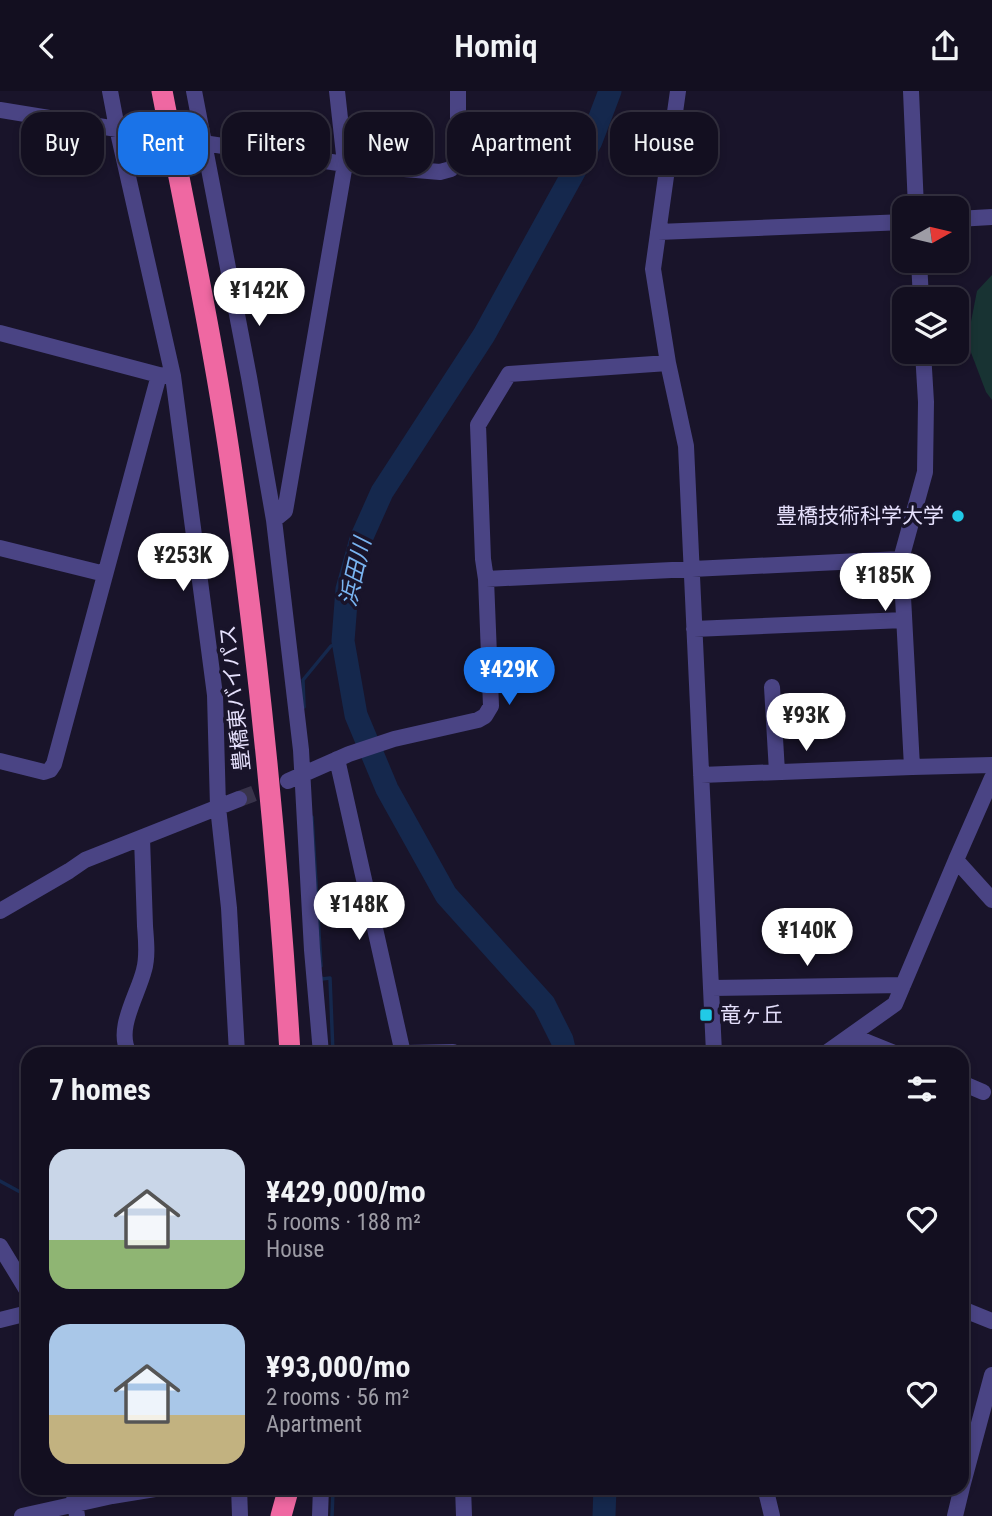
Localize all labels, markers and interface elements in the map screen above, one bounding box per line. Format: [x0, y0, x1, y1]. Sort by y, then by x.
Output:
icon: back [28, 27, 66, 65]
text: Homiq [454, 27, 538, 65]
icon: share [926, 27, 964, 65]
chip: Buy [21, 112, 104, 175]
chip: Rent [118, 112, 208, 175]
chip: Filters [222, 112, 330, 175]
chip: New [344, 112, 433, 175]
chip: Apartment [447, 112, 596, 175]
chip: House [610, 112, 718, 175]
north arrow [892, 196, 970, 273]
map controls [892, 196, 969, 364]
pin: ¥142K [210, 268, 308, 328]
text: ¥142K [230, 277, 288, 304]
button: layers [892, 287, 969, 364]
place label: 豊橋技術科学大学 [776, 504, 944, 528]
marker: 豊橋技術科学大学 [950, 508, 966, 524]
pin: ¥253K [134, 533, 232, 593]
water label: 浜田川 [335, 533, 377, 609]
text: ¥253K [154, 542, 212, 569]
pin: ¥185K [836, 553, 934, 613]
text: ¥185K [856, 562, 914, 589]
street label: 豊橋東バイパス [215, 624, 255, 772]
pin: ¥429K [460, 647, 558, 707]
text: ¥429K [480, 656, 538, 683]
pin: ¥93K [765, 693, 847, 753]
text: ¥93K [783, 702, 829, 729]
pin: ¥148K [310, 883, 408, 942]
text: ¥148K [330, 891, 388, 918]
pin: ¥140K [758, 909, 856, 968]
text: ¥140K [778, 917, 836, 944]
place label: 竜ヶ丘 [720, 1003, 783, 1027]
marker: 竜ヶ丘 [698, 1007, 714, 1023]
icon: filters [903, 1070, 941, 1108]
text: 7 homes [49, 1072, 151, 1107]
text: ¥429,000/mo [266, 1174, 426, 1209]
icon: home [105, 1177, 189, 1261]
icon: heart [903, 1200, 941, 1238]
text: 5 rooms · 188 m² [266, 1209, 421, 1236]
text: House [266, 1236, 324, 1263]
text: ¥93,000/mo [266, 1349, 411, 1384]
icon: home [105, 1352, 189, 1436]
icon: heart [903, 1375, 941, 1413]
text: 2 rooms · 56 m² [266, 1384, 409, 1411]
text: Apartment [266, 1411, 362, 1438]

